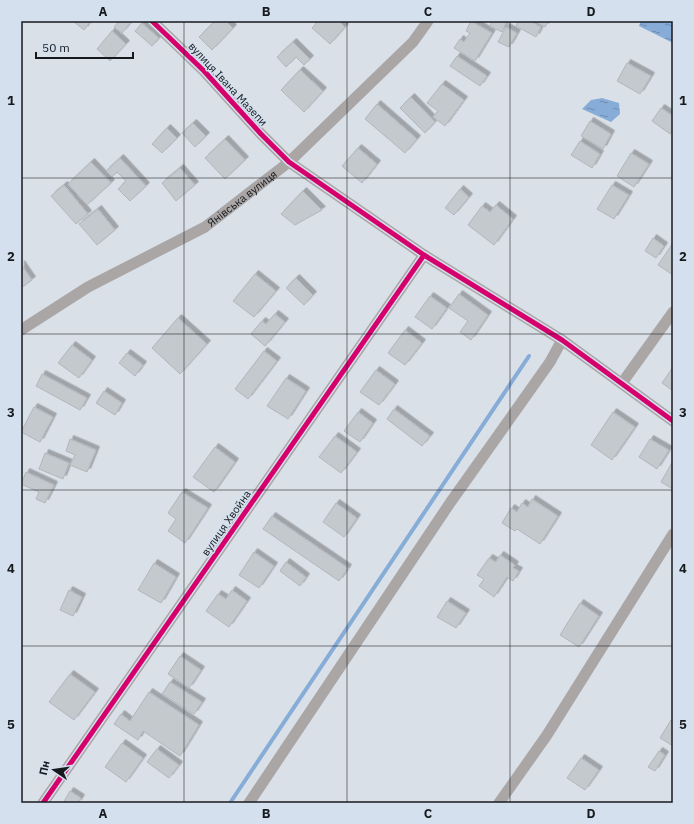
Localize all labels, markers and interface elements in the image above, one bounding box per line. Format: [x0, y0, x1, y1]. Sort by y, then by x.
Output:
text: A [99, 3, 108, 20]
text: B [262, 3, 271, 20]
text: C [424, 3, 433, 20]
text: D [586, 3, 596, 20]
scale bar [36, 34, 133, 60]
street label: вулиця Івана Мазепи [186, 39, 270, 129]
text: 50 m [42, 40, 70, 55]
text: 1 [7, 92, 15, 109]
text: 1 [679, 92, 687, 109]
street label: Янівська вулиця [204, 167, 280, 230]
text: 2 [7, 248, 15, 265]
text: 2 [679, 248, 687, 265]
text: 3 [7, 404, 15, 421]
text: 3 [679, 404, 687, 421]
street label: вулиця Хвойна [198, 487, 254, 559]
text: 4 [7, 560, 15, 577]
text: 4 [679, 560, 687, 577]
text: 5 [7, 716, 15, 733]
text: 5 [679, 716, 687, 733]
north arrow [34, 750, 74, 790]
text: Пн [36, 759, 53, 776]
text: A [99, 805, 108, 822]
text: B [262, 805, 271, 822]
text: C [424, 805, 433, 822]
text: D [586, 805, 596, 822]

